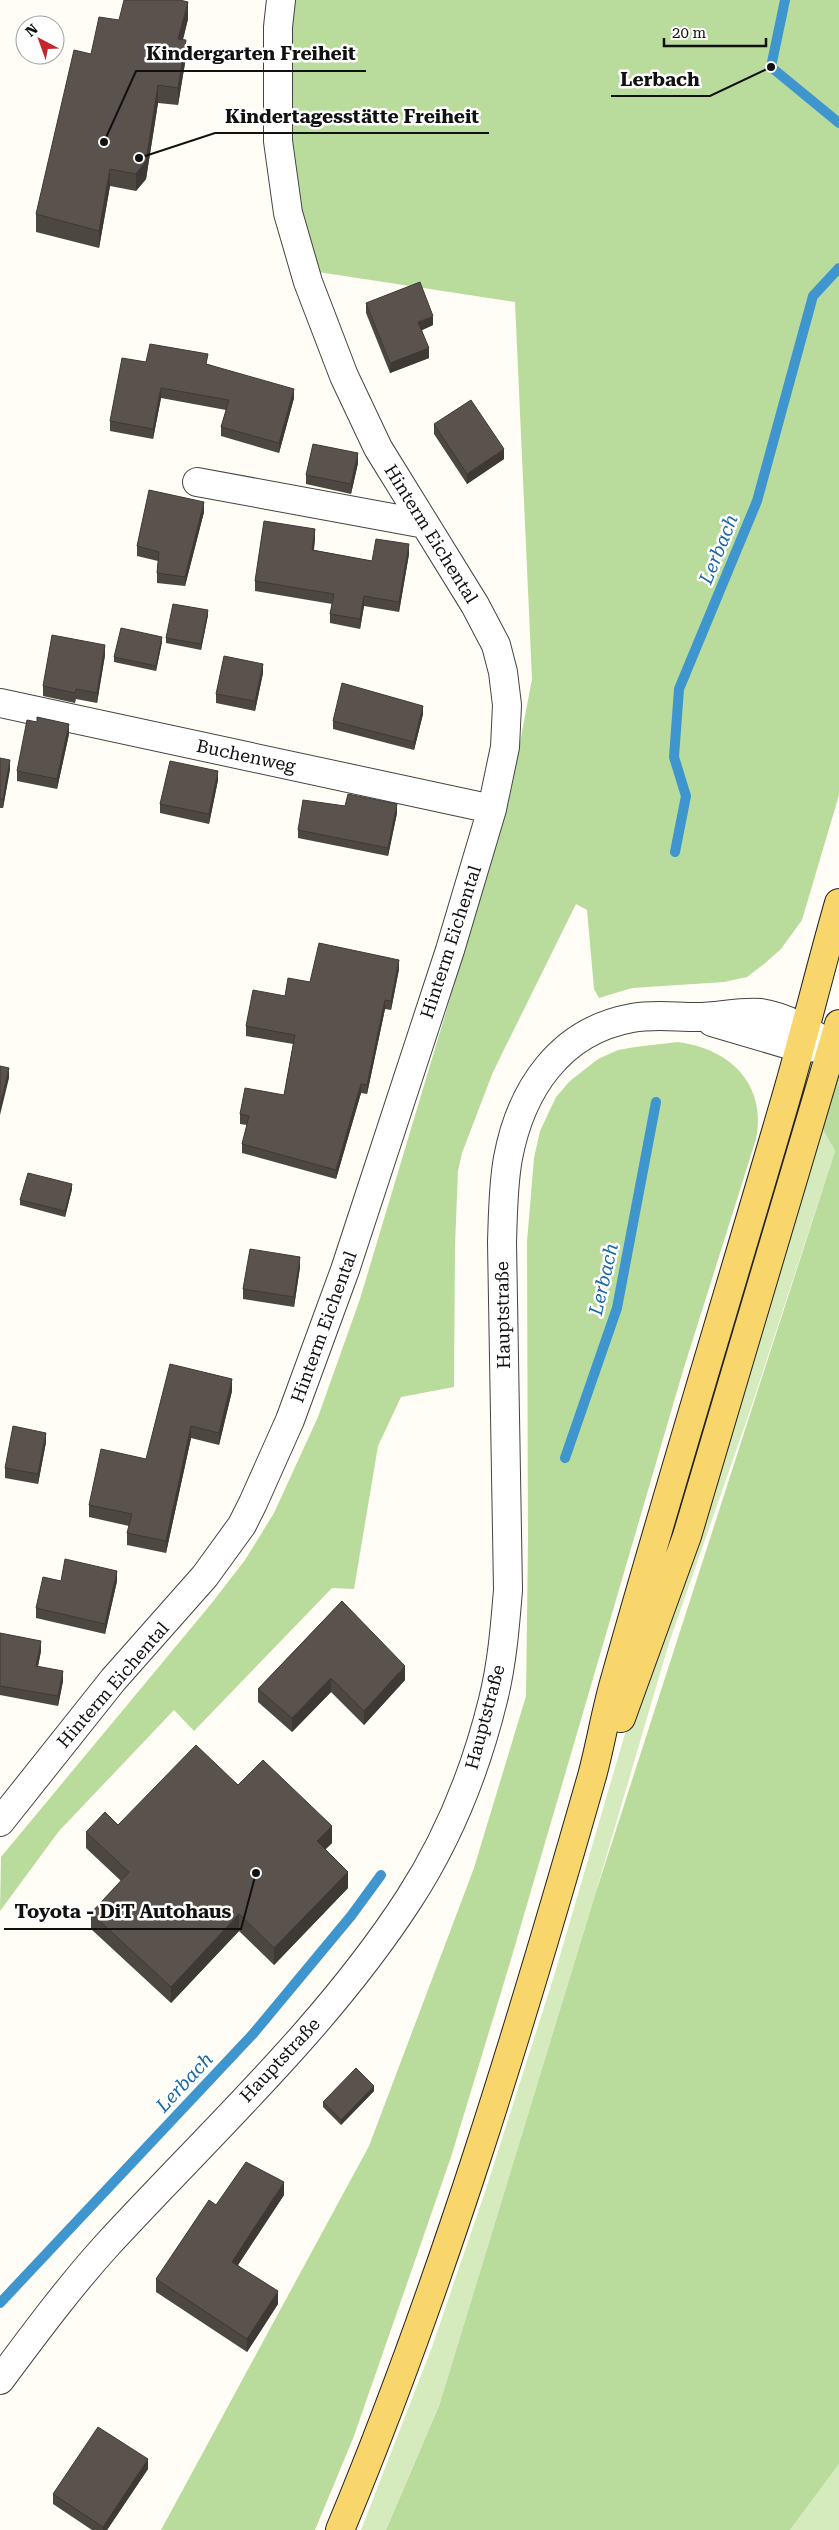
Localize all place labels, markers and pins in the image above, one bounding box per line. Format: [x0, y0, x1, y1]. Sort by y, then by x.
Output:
callout: Kindergarten Freiheit [136, 37, 366, 71]
callout: Lerbach [611, 62, 710, 96]
callout: Kindertagesstätte Freiheit [215, 99, 489, 133]
callout: Toyota - DiT Autohaus [4, 1895, 241, 1929]

